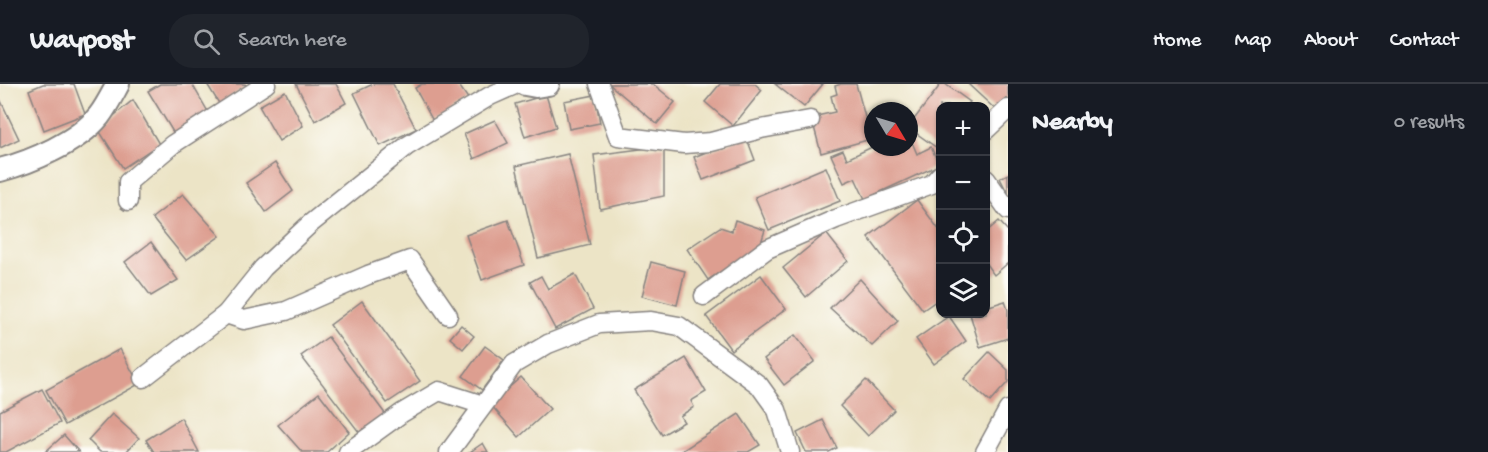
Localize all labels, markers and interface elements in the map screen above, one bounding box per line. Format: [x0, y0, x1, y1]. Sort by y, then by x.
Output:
search box [169, 14, 589, 68]
text: Waypost [30, 25, 133, 58]
icon: search [190, 25, 223, 58]
text: Search here [238, 28, 347, 54]
text: Home [1153, 29, 1201, 54]
text: Map [1234, 29, 1271, 54]
text: About [1304, 29, 1357, 54]
text: Contact [1390, 29, 1458, 54]
north arrow [864, 102, 918, 156]
map controls [936, 102, 990, 318]
button: + [936, 102, 990, 156]
text: Nearby [1032, 108, 1113, 139]
text: 0 results [1394, 112, 1464, 135]
button: − [936, 156, 990, 210]
button: locate [936, 210, 990, 264]
button: layers [936, 264, 990, 318]

